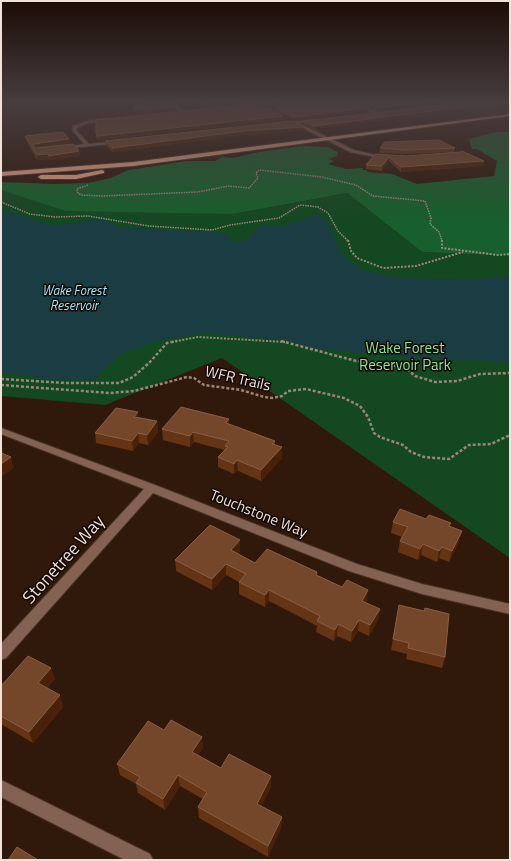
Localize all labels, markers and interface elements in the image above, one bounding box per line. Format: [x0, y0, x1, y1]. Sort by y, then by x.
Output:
water label: Wake Forest Reservoir [42, 280, 108, 315]
park label: Wake Forest Reservoir Park [359, 336, 451, 376]
street label: WFR Trails [203, 359, 273, 397]
street label: Touchstone Way [207, 483, 311, 543]
street label: Stonetree Way [16, 508, 111, 610]

